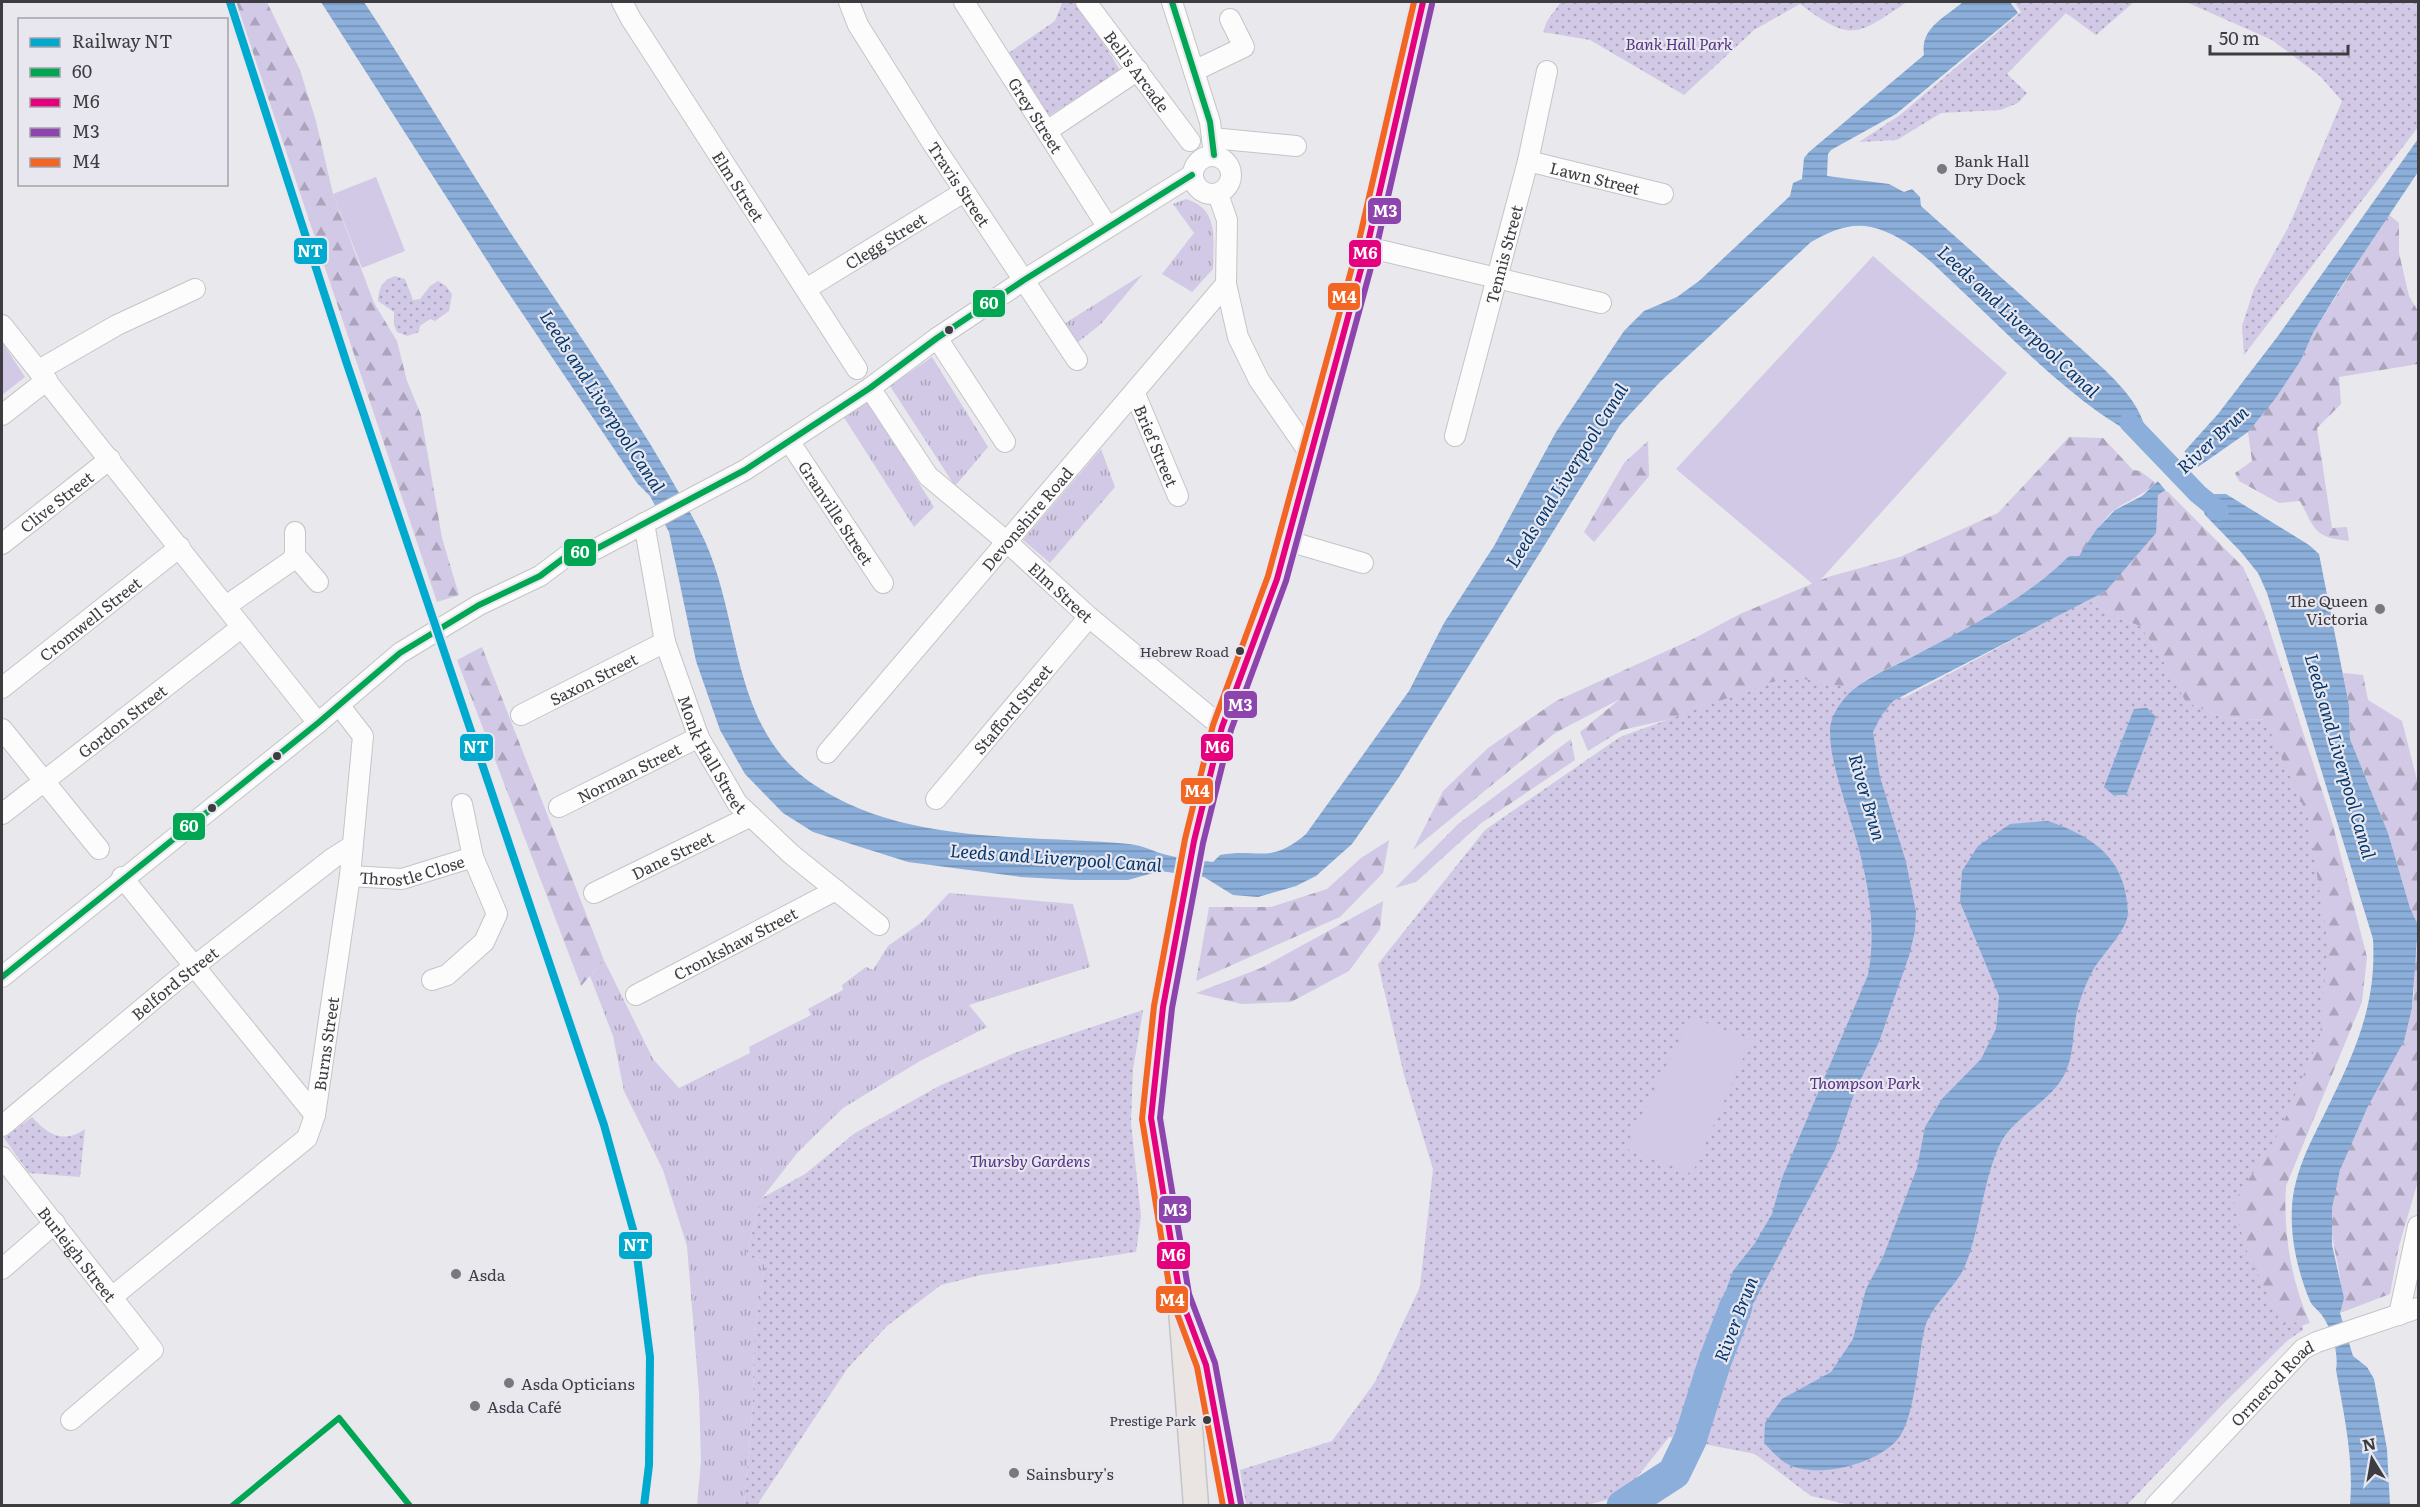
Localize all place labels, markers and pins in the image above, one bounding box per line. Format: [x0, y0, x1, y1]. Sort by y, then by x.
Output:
place label: Bank Hall Dry Dock [1954, 148, 2029, 190]
marker: Bank Hall Dry Dock [1935, 162, 1949, 176]
unlabelled marker [943, 324, 955, 336]
place label: The Queen Victoria [2288, 588, 2368, 630]
marker: The Queen Victoria [2373, 602, 2387, 616]
place label: Hebrew Road [1140, 641, 1229, 661]
marker: Hebrew Road [1234, 645, 1246, 657]
unlabelled marker [271, 750, 283, 762]
unlabelled marker [206, 802, 218, 814]
place label: Asda [468, 1262, 506, 1286]
marker: Asda [449, 1267, 463, 1281]
place label: Asda Opticians [521, 1371, 635, 1395]
marker: Asda Opticians [502, 1376, 516, 1390]
place label: Asda Café [487, 1394, 562, 1418]
marker: Asda Café [468, 1399, 482, 1413]
place label: Prestige Park [1109, 1410, 1196, 1430]
marker: Prestige Park [1201, 1414, 1213, 1426]
place label: Sainsbury's [1026, 1461, 1114, 1485]
marker: Sainsbury's [1007, 1466, 1021, 1480]

